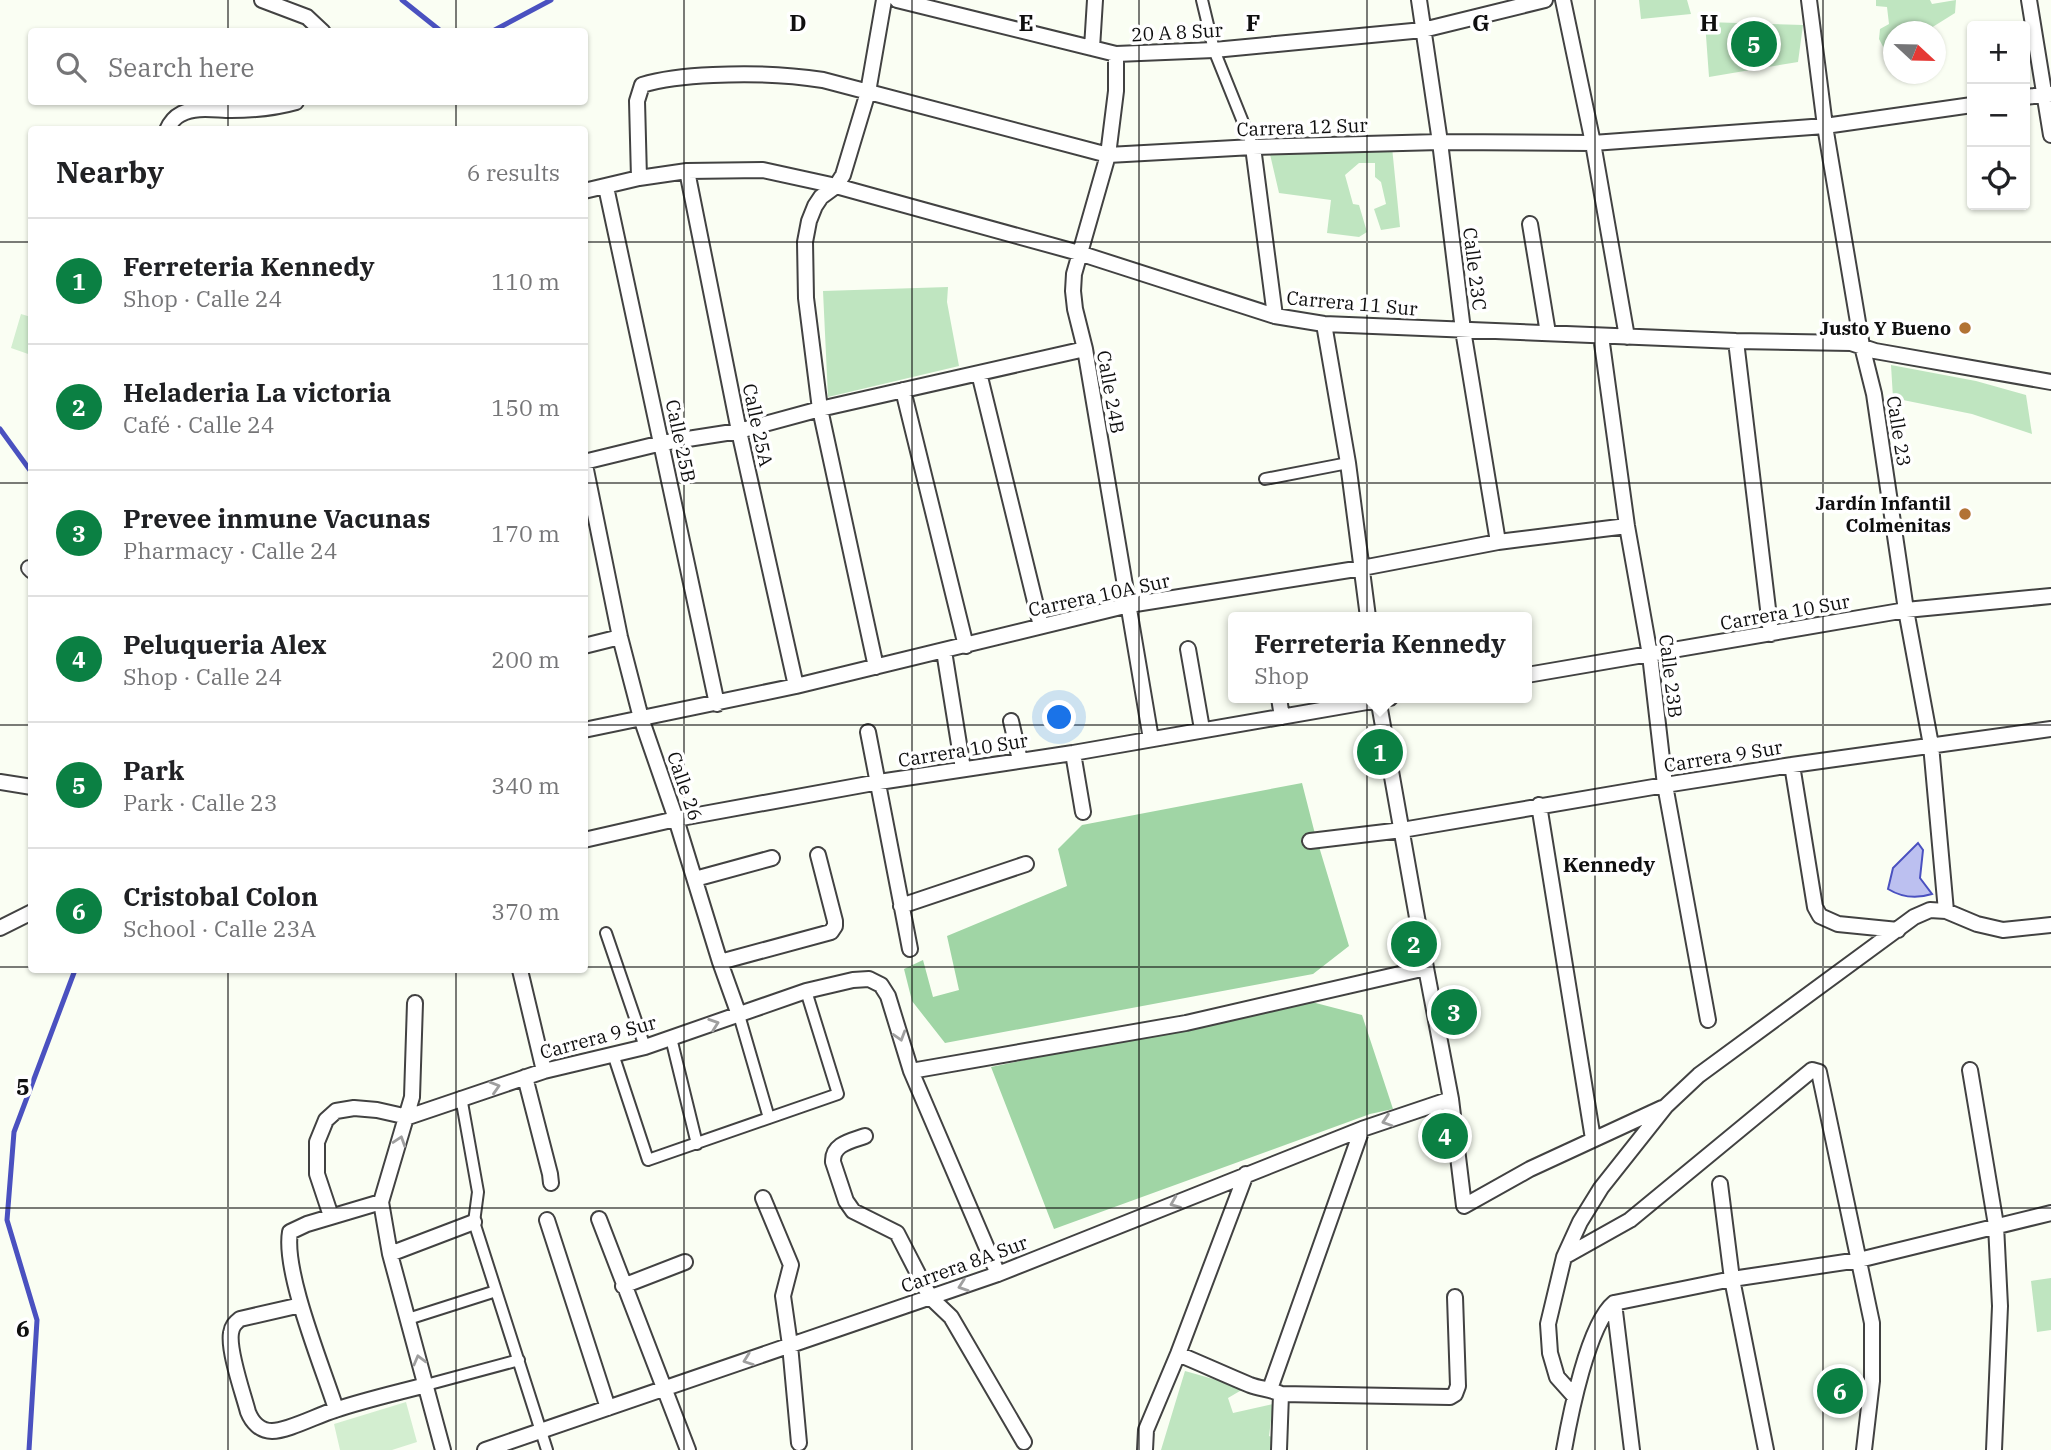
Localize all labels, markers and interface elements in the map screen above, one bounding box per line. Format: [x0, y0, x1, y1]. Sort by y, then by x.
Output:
text: D [789, 7, 807, 37]
text: E [1018, 7, 1034, 37]
text: F [1246, 7, 1260, 37]
text: G [1472, 7, 1490, 37]
text: H [1700, 7, 1718, 37]
street label: 20 A 8 Sur [1131, 18, 1224, 46]
pin: 5 [1731, 18, 1777, 70]
north arrow [1883, 21, 1946, 84]
map controls [1967, 21, 2030, 210]
button: + [1967, 21, 2030, 84]
search box [28, 28, 588, 105]
icon: search [52, 48, 90, 86]
text: Search here [108, 50, 254, 84]
button: − [1967, 84, 2030, 147]
street label: Carrera 12 Sur [1236, 113, 1369, 141]
button: locate [1967, 147, 2030, 210]
text: Nearby [56, 152, 164, 191]
text: 6 results [467, 157, 560, 187]
street label: Calle 23C [1458, 226, 1492, 312]
text: Ferreteria Kennedy [123, 249, 375, 283]
text: 1 [72, 266, 86, 296]
text: 110 m [491, 266, 560, 296]
text: Shop · Calle 24 [123, 283, 282, 313]
street label: Carrera 11 Sur [1286, 285, 1419, 321]
place label: Justo Y Bueno [1820, 316, 1951, 340]
marker: Justo Y Bueno [1957, 320, 1973, 336]
street label: Calle 24B [1092, 349, 1130, 435]
text: Heladeria La victoria [123, 375, 391, 409]
street label: Calle 25A [737, 381, 779, 469]
text: 2 [72, 392, 86, 422]
text: 150 m [491, 392, 560, 422]
street label: Calle 23 [1882, 394, 1916, 468]
street label: Calle 25B [661, 397, 701, 485]
text: Café · Calle 24 [123, 409, 275, 439]
place label: Jardín Infantil Colmenitas [1815, 491, 1951, 537]
text: Prevee inmune Vacunas [123, 501, 430, 535]
marker: Jardín Infantil Colmenitas [1957, 506, 1973, 522]
text: 3 [72, 518, 86, 548]
text: 170 m [491, 518, 560, 548]
text: Pharmacy · Calle 24 [123, 535, 338, 565]
street label: Carrera 10A Sur [1026, 568, 1173, 622]
street label: Carrera 10 Sur [1718, 589, 1852, 635]
popup [1228, 612, 1532, 703]
text: Ferreteria Kennedy [1254, 626, 1506, 660]
text: Peluqueria Alex [123, 627, 327, 661]
street label: Calle 23B [1654, 633, 1688, 719]
text: 4 [72, 644, 86, 674]
text: 200 m [491, 644, 560, 674]
text: Shop [1254, 660, 1309, 690]
text: Shop · Calle 24 [123, 661, 282, 691]
your location [1042, 700, 1076, 734]
pin: 1 [1357, 726, 1403, 778]
street label: Carrera 10 Sur [896, 728, 1030, 772]
street label: Carrera 9 Sur [1662, 735, 1785, 777]
street label: Calle 26 [662, 748, 708, 824]
text: Park [123, 753, 184, 787]
text: 5 [72, 770, 86, 800]
text: 340 m [491, 770, 560, 800]
text: Park · Calle 23 [123, 787, 278, 817]
district label: Kennedy [1563, 850, 1655, 878]
text: Cristobal Colon [123, 879, 318, 913]
text: 6 [72, 896, 86, 926]
text: 370 m [491, 896, 560, 926]
text: School · Calle 23A [123, 913, 316, 943]
pin: 2 [1391, 918, 1437, 970]
pin: 3 [1431, 986, 1477, 1038]
street label: Carrera 9 Sur [537, 1010, 660, 1064]
one-way arrow [707, 1018, 719, 1032]
one-way arrow [892, 1029, 906, 1041]
text: 5 [16, 1071, 30, 1101]
one-way arrow [489, 1080, 501, 1095]
pin: 4 [1422, 1110, 1468, 1162]
one-way arrow [1381, 1112, 1393, 1127]
one-way arrow [392, 1135, 406, 1147]
one-way arrow [1169, 1194, 1181, 1208]
street label: Carrera 8A Sur [897, 1230, 1031, 1298]
one-way arrow [957, 1278, 969, 1292]
text: 6 [16, 1313, 30, 1343]
one-way arrow [742, 1352, 754, 1366]
one-way arrow [413, 1354, 427, 1366]
pin: 6 [1817, 1365, 1863, 1417]

